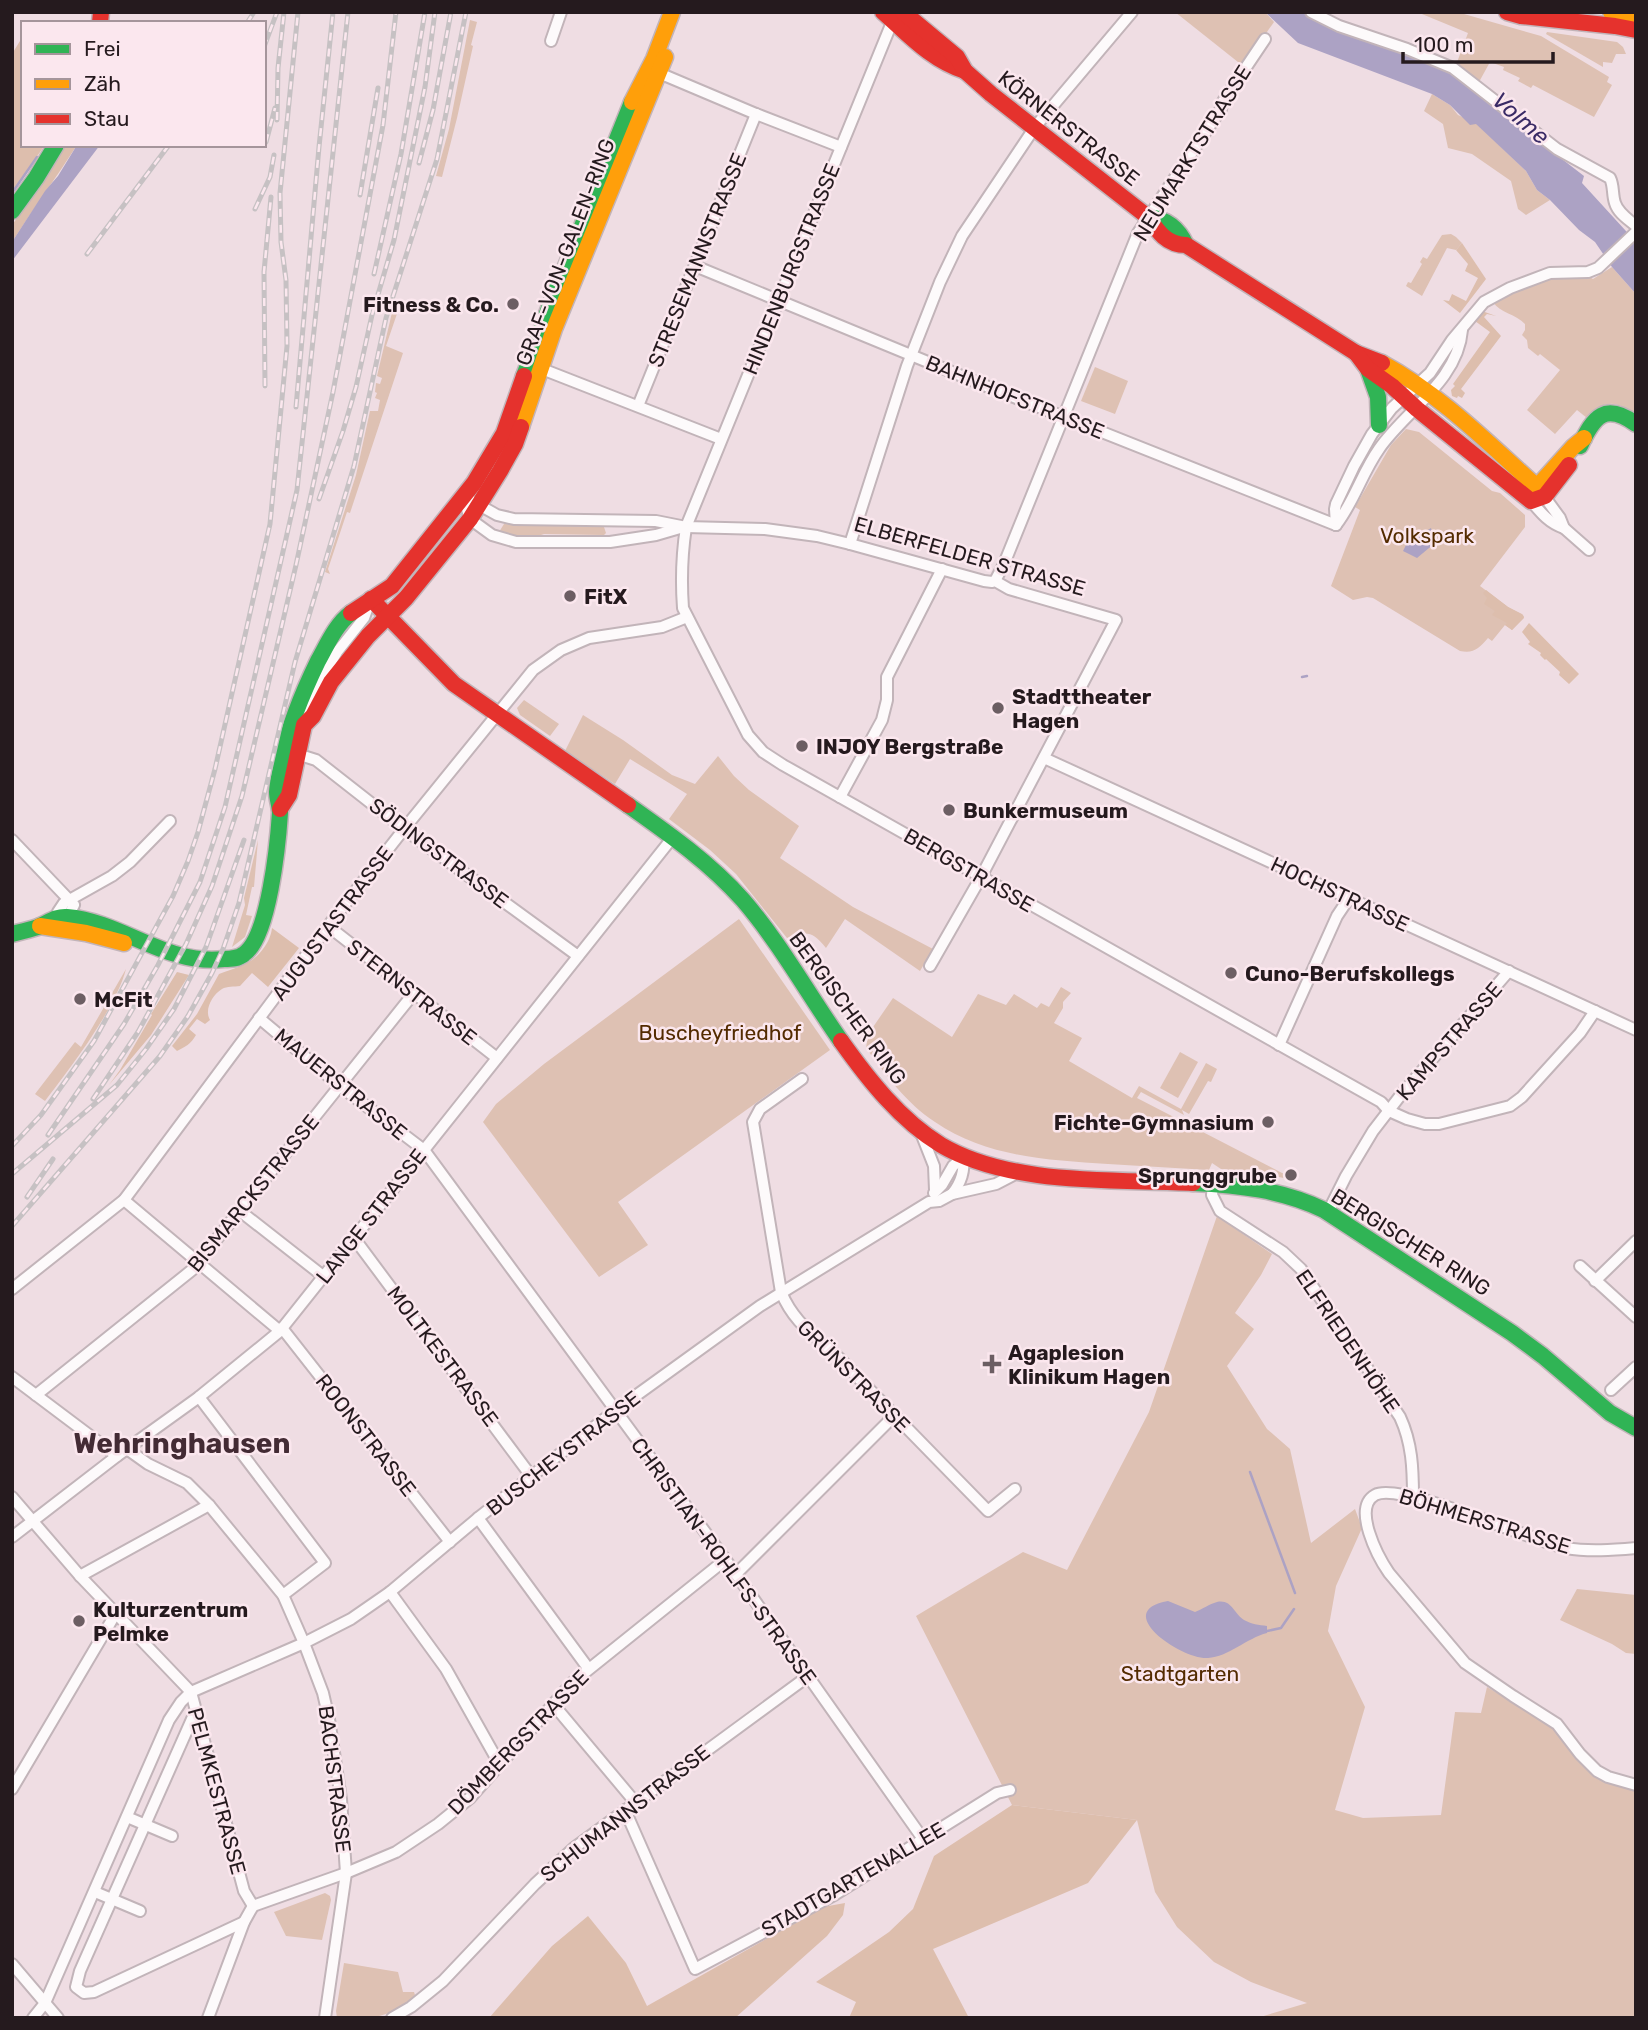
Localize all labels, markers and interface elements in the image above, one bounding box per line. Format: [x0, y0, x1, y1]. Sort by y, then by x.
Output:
legend [21, 21, 266, 147]
scale bar [1403, 21, 1554, 65]
text: 100 m [1414, 32, 1473, 57]
text: Frei [84, 36, 121, 61]
street label: NEUMARKTSTRASSE [1128, 60, 1256, 246]
street label: KÖRNERSTRASSE [993, 65, 1145, 191]
text: Zäh [84, 71, 121, 96]
water label: Volme [1487, 86, 1555, 150]
text: Stau [84, 106, 130, 131]
street label: GRAF-VON-GALEN-RING [510, 135, 620, 369]
street label: STRESEMANNSTRASSE [643, 149, 751, 371]
street label: HINDENBURGSTRASSE [737, 160, 845, 378]
place label: Fitness & Co. [363, 292, 499, 317]
marker: Fitness & Co. [505, 296, 521, 312]
street label: BAHNHOFSTRASSE [922, 350, 1108, 444]
street label: ELBERFELDER STRASSE [851, 511, 1089, 601]
park label: Volkspark [1380, 523, 1474, 548]
place label: FitX [584, 584, 628, 609]
marker: FitX [562, 588, 578, 604]
place label: Stadttheater Hagen [1012, 684, 1152, 733]
marker: Stadttheater Hagen [990, 700, 1006, 716]
place label: INJOY Bergstraße [816, 734, 1003, 759]
marker: INJOY Bergstraße [794, 738, 810, 754]
street label: SÖDINGSTRASSE [364, 792, 514, 914]
place label: Bunkermuseum [963, 798, 1128, 823]
marker: Bunkermuseum [941, 802, 957, 818]
street label: BERGSTRASSE [899, 823, 1039, 917]
street label: AUGUSTASTRASSE [266, 841, 398, 1005]
street label: HOCHSTRASSE [1267, 851, 1413, 937]
street label: BERGISCHER RING [784, 927, 912, 1089]
street label: STERNSTRASSE [342, 934, 482, 1050]
place label: Cuno-Berufskollegs [1245, 961, 1455, 986]
marker: Cuno-Berufskollegs [1223, 965, 1239, 981]
street label: KAMPSTRASSE [1391, 977, 1507, 1105]
place label: McFit [94, 987, 153, 1012]
marker: McFit [72, 991, 88, 1007]
park label: Buscheyfriedhof [639, 1020, 801, 1045]
street label: MAUERSTRASSE [270, 1023, 412, 1145]
street label: BISMARCKSTRASSE [182, 1109, 324, 1277]
place label: Fichte-Gymnasium [1054, 1110, 1254, 1135]
marker: Fichte-Gymnasium [1260, 1114, 1276, 1130]
street label: LANGE STRASSE [311, 1144, 431, 1288]
place label: Sprunggrube [1138, 1163, 1277, 1188]
marker: Sprunggrube [1283, 1167, 1299, 1183]
street label: BERGISCHER RING [1327, 1183, 1495, 1301]
street label: ELFRIEDENHÖHE [1291, 1264, 1405, 1418]
street label: MOLTKESTRASSE [382, 1281, 504, 1431]
street label: GRÜNSTRASSE [793, 1315, 915, 1437]
place label: Agaplesion Klinikum Hagen [1008, 1340, 1170, 1389]
marker: Agaplesion Klinikum Hagen [982, 1354, 1002, 1374]
street label: ROONSTRASSE [310, 1369, 422, 1501]
street label: BUSCHEYSTRASSE [481, 1385, 645, 1521]
district label: Wehringhausen [74, 1427, 290, 1460]
street label: CHRISTIAN-ROHLFS-STRASSE [626, 1433, 822, 1689]
street label: BÖHMERSTRASSE [1396, 1483, 1574, 1559]
place label: Kulturzentrum Pelmke [93, 1597, 248, 1646]
marker: Kulturzentrum Pelmke [71, 1613, 87, 1629]
park label: Stadtgarten [1121, 1661, 1239, 1686]
street label: DÖMBERGSTRASSE [442, 1664, 594, 1820]
street label: BACHSTRASSE [314, 1704, 356, 1854]
street label: PELMKESTRASSE [183, 1705, 251, 1877]
street label: SCHUMANNSTRASSE [535, 1739, 715, 1887]
street label: STADTGARTENALLEE [757, 1816, 949, 1942]

